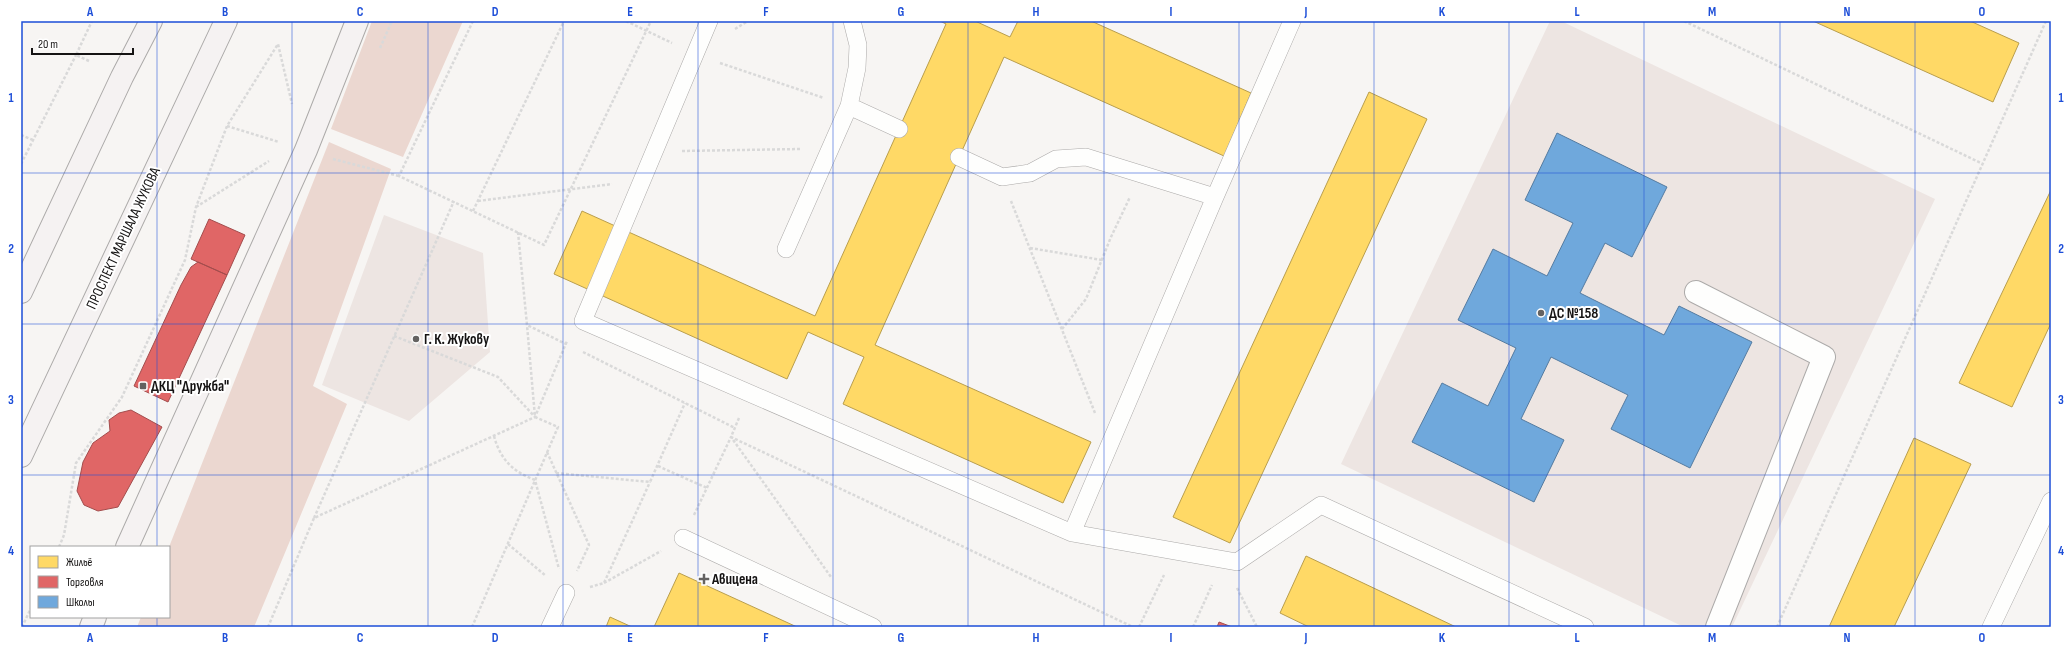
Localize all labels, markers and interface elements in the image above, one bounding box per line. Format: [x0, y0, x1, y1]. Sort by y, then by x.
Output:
text: A [86, 4, 94, 20]
text: B [222, 4, 228, 20]
text: C [357, 4, 364, 20]
text: D [492, 4, 499, 20]
text: E [627, 4, 633, 20]
text: F [763, 4, 769, 20]
text: G [898, 4, 905, 20]
text: H [1033, 4, 1040, 20]
text: I [1170, 4, 1173, 20]
text: J [1304, 4, 1308, 20]
text: K [1439, 4, 1446, 20]
text: L [1574, 4, 1580, 20]
text: M [1708, 4, 1716, 20]
text: N [1844, 4, 1851, 20]
text: O [1979, 4, 1986, 20]
scale bar [32, 30, 133, 56]
text: 20 m [38, 37, 58, 52]
text: 1 [8, 90, 14, 106]
text: 1 [2058, 90, 2064, 106]
street label: ПРОСПЕКТ МАРШАЛА ЖУКОВА [82, 164, 165, 312]
text: 2 [8, 241, 14, 257]
text: 2 [2058, 241, 2064, 257]
place label: ДС №158 [1549, 304, 1598, 323]
marker: ДС №158 [1536, 308, 1546, 318]
place label: Г. К. Жукову [424, 330, 490, 349]
marker: Г. К. Жукову [411, 334, 421, 344]
place label: ДКЦ "Дружба" [151, 377, 229, 396]
marker: ДКЦ "Дружба" [138, 381, 148, 391]
text: 3 [8, 392, 14, 408]
text: 3 [2058, 392, 2064, 408]
text: 4 [8, 543, 14, 559]
text: 4 [2058, 543, 2064, 559]
legend [30, 546, 170, 618]
text: Жильё [66, 555, 93, 570]
place label: Авицена [711, 570, 758, 589]
marker: Авицена [699, 574, 709, 584]
text: Торговля [66, 575, 104, 590]
text: Школы [66, 595, 95, 610]
text: A [86, 630, 94, 646]
text: B [222, 630, 228, 646]
text: C [357, 630, 364, 646]
text: D [492, 630, 499, 646]
text: E [627, 630, 633, 646]
text: F [763, 630, 769, 646]
text: G [898, 630, 905, 646]
text: H [1033, 630, 1040, 646]
text: I [1170, 630, 1173, 646]
text: J [1304, 630, 1308, 646]
text: K [1439, 630, 1446, 646]
text: L [1574, 630, 1580, 646]
text: M [1708, 630, 1716, 646]
text: N [1844, 630, 1851, 646]
text: O [1979, 630, 1986, 646]

